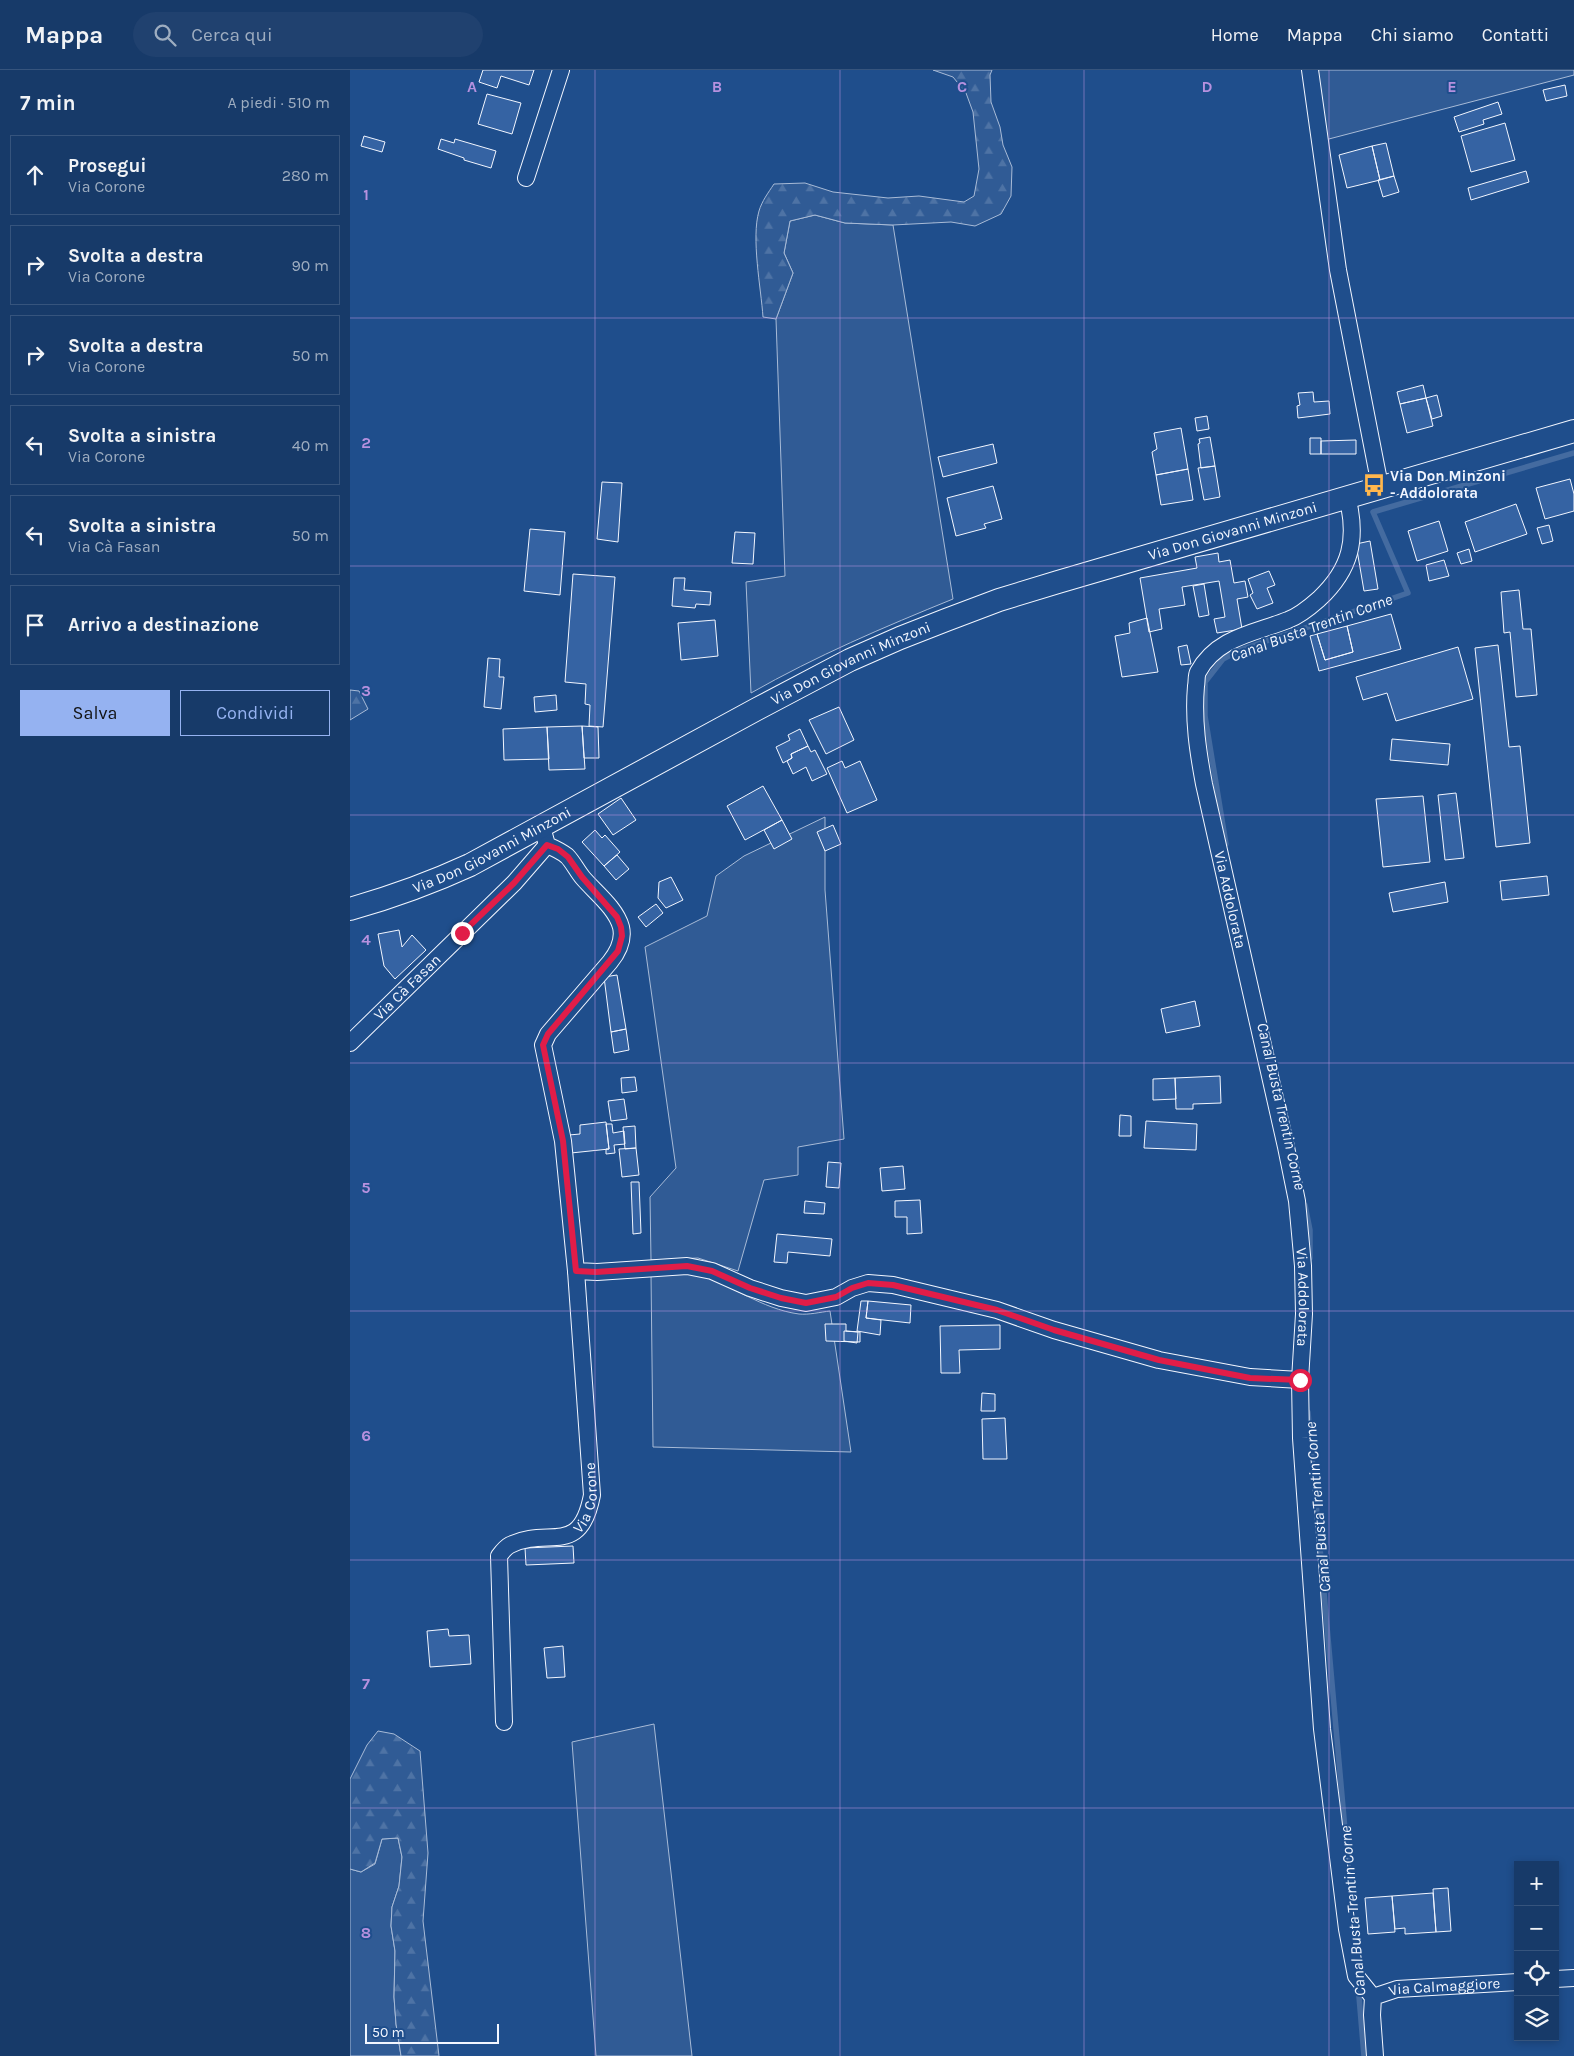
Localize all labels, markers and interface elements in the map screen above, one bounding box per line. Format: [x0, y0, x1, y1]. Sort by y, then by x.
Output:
search box [133, 12, 483, 57]
text: Mappa [25, 21, 103, 49]
icon: search [151, 21, 179, 49]
text: Cerca qui [191, 24, 273, 46]
text: Home [1211, 24, 1259, 46]
text: Mappa [1287, 24, 1343, 46]
text: Chi siamo [1371, 24, 1454, 46]
text: Contatti [1482, 24, 1549, 46]
text: A [467, 77, 477, 96]
text: B [712, 77, 722, 96]
text: C [957, 77, 967, 96]
text: D [1202, 77, 1213, 96]
text: E [1447, 77, 1457, 96]
text: 7 min [20, 91, 76, 115]
text: A piedi · 510 m [227, 93, 330, 112]
text: Prosegui [68, 155, 147, 177]
icon: ahead [21, 161, 49, 189]
text: 280 m [282, 166, 329, 185]
text: Via Corone [68, 177, 145, 196]
text: 1 [363, 185, 369, 204]
text: Svolta a destra [68, 245, 204, 267]
icon: right [21, 251, 49, 279]
text: 90 m [291, 256, 329, 275]
text: Via Corone [68, 267, 145, 286]
text: Svolta a destra [68, 335, 204, 357]
icon: right [21, 341, 49, 369]
text: 50 m [292, 346, 329, 365]
text: Via Corone [68, 357, 145, 376]
text: Svolta a sinistra [68, 425, 216, 447]
icon: left [21, 431, 49, 459]
text: 2 [361, 433, 371, 452]
text: 40 m [292, 436, 329, 455]
text: Via Corone [68, 447, 145, 466]
place label: Via Don Minzoni - Addolorata [1390, 467, 1506, 502]
bus stop icon: Via Don Minzoni - Addolorata [1361, 472, 1387, 498]
street label: Via Don Giovanni Minzoni [1146, 498, 1319, 564]
text: Svolta a sinistra [68, 515, 216, 537]
icon: left [21, 521, 49, 549]
text: 50 m [292, 526, 329, 545]
text: Via Cà Fasan [68, 537, 160, 556]
water label: Canal Busta Trentin Corne [1228, 589, 1395, 666]
icon: arrive [21, 611, 49, 639]
text: Arrivo a destinazione [68, 614, 259, 636]
street label: Via Don Giovanni Minzoni [768, 618, 933, 709]
text: 3 [361, 681, 371, 700]
button: Salva [20, 690, 170, 736]
button: Condividi [180, 690, 330, 736]
street label: Via Don Giovanni Minzoni [410, 803, 574, 897]
street label: Via Addolorata [1210, 849, 1250, 950]
route end [451, 922, 474, 945]
text: 4 [361, 930, 371, 949]
street label: Via Cà Fasan [370, 950, 445, 1024]
water label: Canal Busta Trentin Corne [1253, 1021, 1310, 1192]
text: 5 [361, 1178, 371, 1197]
street label: Via Addolorata [1292, 1247, 1313, 1347]
route start [1289, 1369, 1312, 1392]
water label: Canal Busta Trentin Corne [1301, 1420, 1334, 1593]
text: 6 [361, 1426, 371, 1445]
street label: Via Corone [569, 1462, 601, 1537]
text: 7 [362, 1674, 370, 1693]
water label: Canal Busta Trentin Corne [1336, 1824, 1369, 1997]
map controls [1514, 1861, 1559, 2041]
button: + [1514, 1861, 1559, 1906]
button: − [1514, 1906, 1559, 1951]
text: 8 [361, 1923, 371, 1942]
button: locate [1514, 1951, 1559, 1996]
street label: Via Calmaggiore [1386, 1974, 1501, 2000]
button: layers [1514, 1996, 1559, 2041]
scale bar [365, 2021, 499, 2044]
text: 50 m [372, 2024, 405, 2041]

